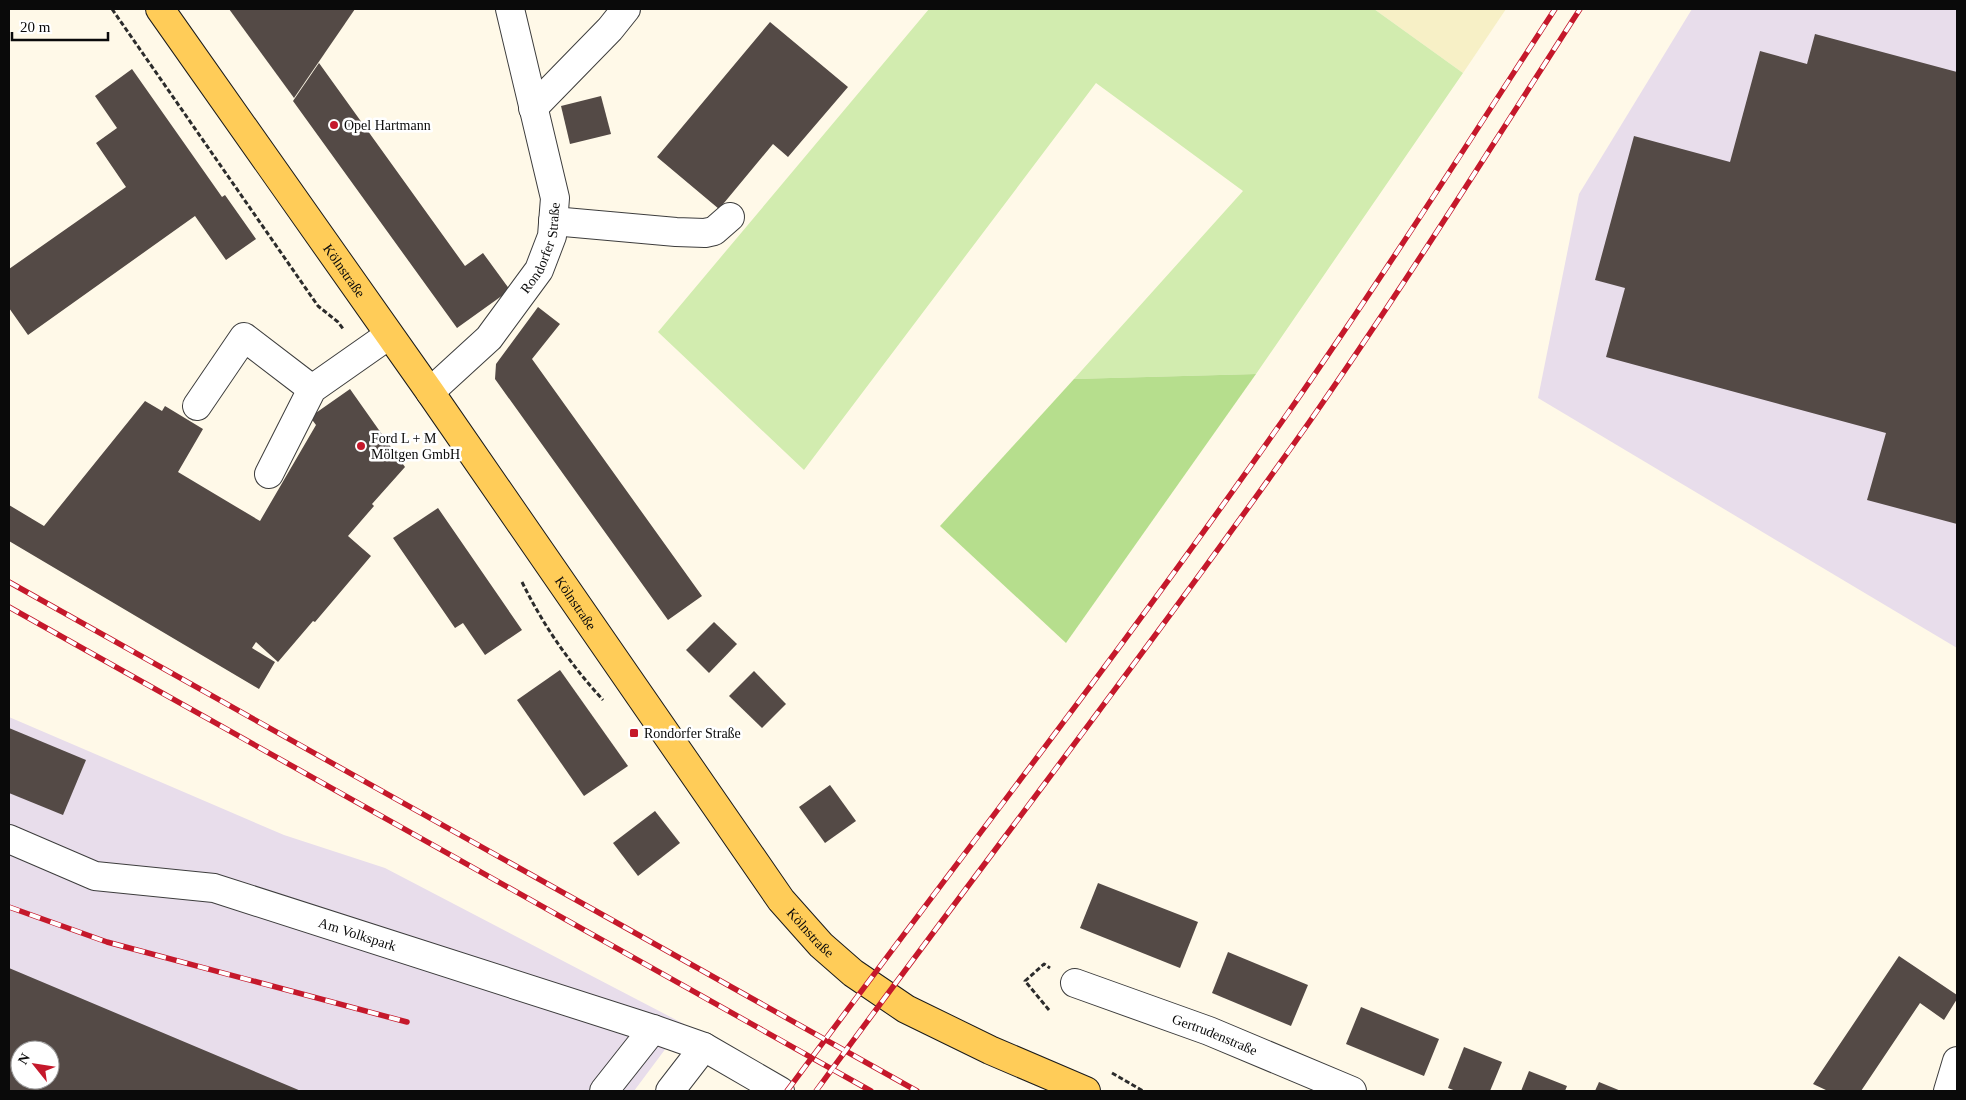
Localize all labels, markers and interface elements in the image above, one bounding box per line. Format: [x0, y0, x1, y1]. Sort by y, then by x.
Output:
scale bar [12, 10, 109, 42]
text: 20 m [20, 19, 51, 35]
place label: Opel Hartmann [344, 118, 431, 133]
marker: Opel Hartmann [328, 119, 340, 131]
street label: Rondorfer Straße [517, 202, 562, 296]
street label: Kölnstraße [321, 241, 368, 300]
place label: Ford L + M Möltgen GmbH [371, 431, 460, 462]
marker: Ford L + M Möltgen GmbH [355, 440, 367, 452]
street label: Kölnstraße [552, 573, 599, 632]
place label: Rondorfer Straße [644, 726, 741, 741]
marker: Rondorfer Straße [628, 727, 640, 739]
street label: Kölnstraße [784, 905, 837, 960]
street label: Am Volkspark [317, 915, 398, 954]
street label: Gertrudenstraße [1170, 1011, 1260, 1058]
north arrow [10, 1040, 60, 1090]
text: N [15, 1051, 33, 1067]

